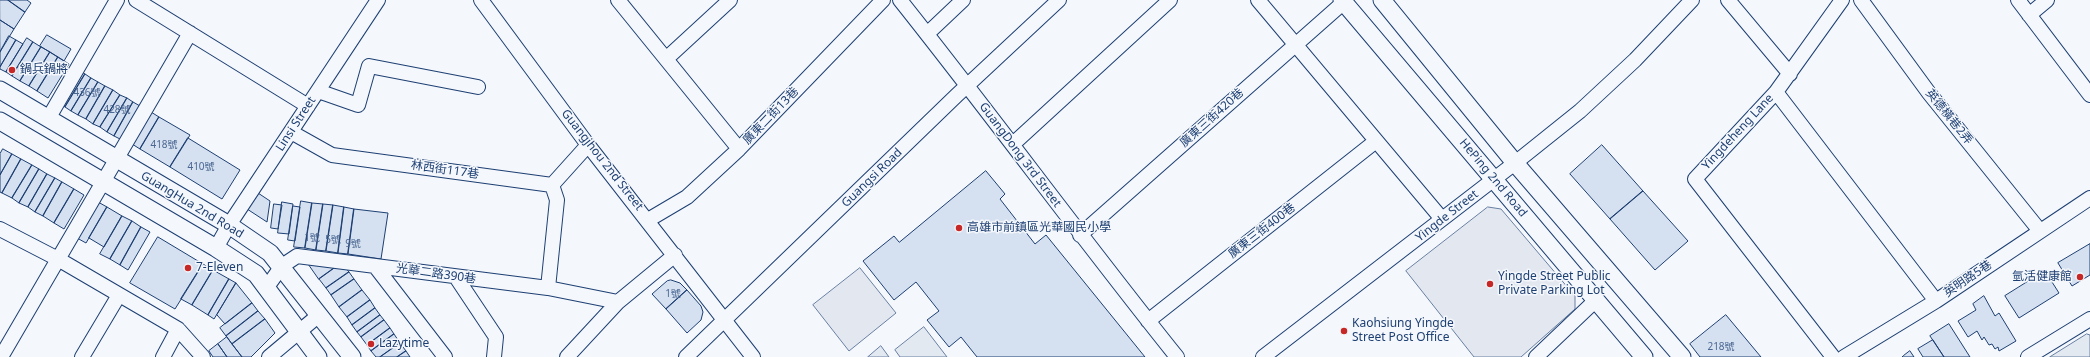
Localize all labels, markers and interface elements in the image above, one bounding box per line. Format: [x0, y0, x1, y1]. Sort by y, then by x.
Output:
place label: 鍋兵鍋將 [20, 63, 68, 77]
marker: 鍋兵鍋將 [7, 65, 17, 75]
street label: 廣東二街13巷 [740, 84, 802, 148]
street label: 廣東三街420巷 [1177, 86, 1247, 150]
street label: 英德橫巷2弄 [1922, 86, 1976, 148]
house number: 436號 [73, 87, 101, 99]
street label: Yingdeheng Lane [1699, 91, 1777, 173]
street label: Linsi Street [273, 94, 319, 154]
street label: GuangDong 3rd Street [976, 100, 1064, 210]
house number: 428號 [103, 104, 131, 116]
street label: Guangjhou 2nd Street [558, 107, 646, 213]
street label: HePing 2nd Road [1456, 136, 1530, 220]
house number: 418號 [150, 139, 178, 151]
street label: Guangsi Road [839, 146, 905, 210]
street label: 林西街117巷 [410, 158, 480, 182]
house number: 410號 [187, 161, 215, 173]
street label: GuangHua 2nd Road [138, 169, 246, 241]
street label: Yingde Street [1413, 187, 1481, 245]
street label: 廣東三街400巷 [1226, 201, 1298, 261]
place label: 高雄市前鎮區光華國民小學 [967, 221, 1111, 235]
marker: 高雄市前鎮區光華國民小學 [954, 223, 964, 233]
house number: 1號 [304, 232, 320, 244]
house number: 5號 [325, 234, 341, 246]
house number: 9號 [345, 238, 361, 250]
street label: 英明路5巷 [1941, 258, 1995, 300]
place label: 7-Eleven [196, 261, 243, 275]
street label: 光華二路390巷 [395, 261, 477, 287]
marker: 7-Eleven [183, 263, 193, 273]
place label: Yingde Street Public Private Parking Lot [1498, 270, 1611, 298]
place label: 氫活健康館 [2012, 270, 2072, 284]
marker: 氫活健康館 [2075, 272, 2085, 282]
marker: Yingde Street Public Private Parking Lot [1485, 279, 1495, 289]
house number: 1號 [665, 288, 681, 300]
place label: Kaohsiung Yingde Street Post Office [1352, 317, 1454, 345]
marker: Kaohsiung Yingde Street Post Office [1339, 326, 1349, 336]
place label: Lazytime [379, 337, 429, 351]
marker: Lazytime [366, 339, 376, 349]
house number: 218號 [1707, 341, 1735, 353]

